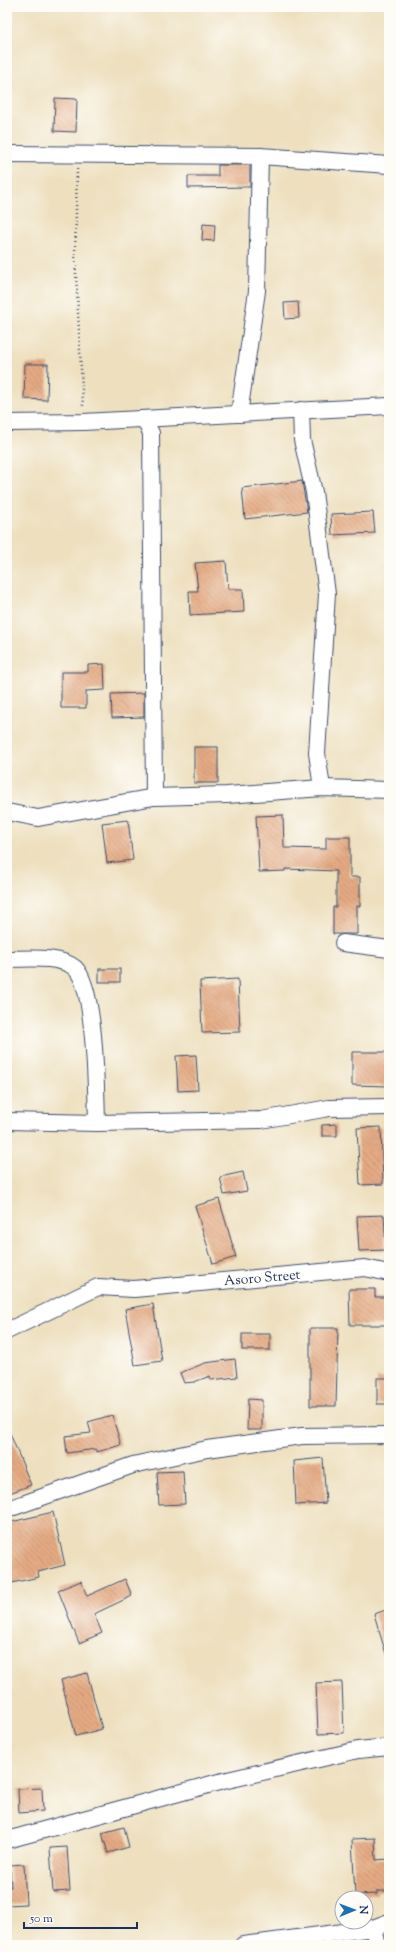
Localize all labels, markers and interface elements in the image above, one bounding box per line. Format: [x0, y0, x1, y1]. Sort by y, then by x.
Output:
street label: Asoro Street [223, 1266, 301, 1292]
north arrow [334, 1890, 374, 1930]
scale bar [24, 1904, 137, 1930]
text: N [355, 1904, 371, 1915]
text: 50 m [29, 1910, 53, 1928]

